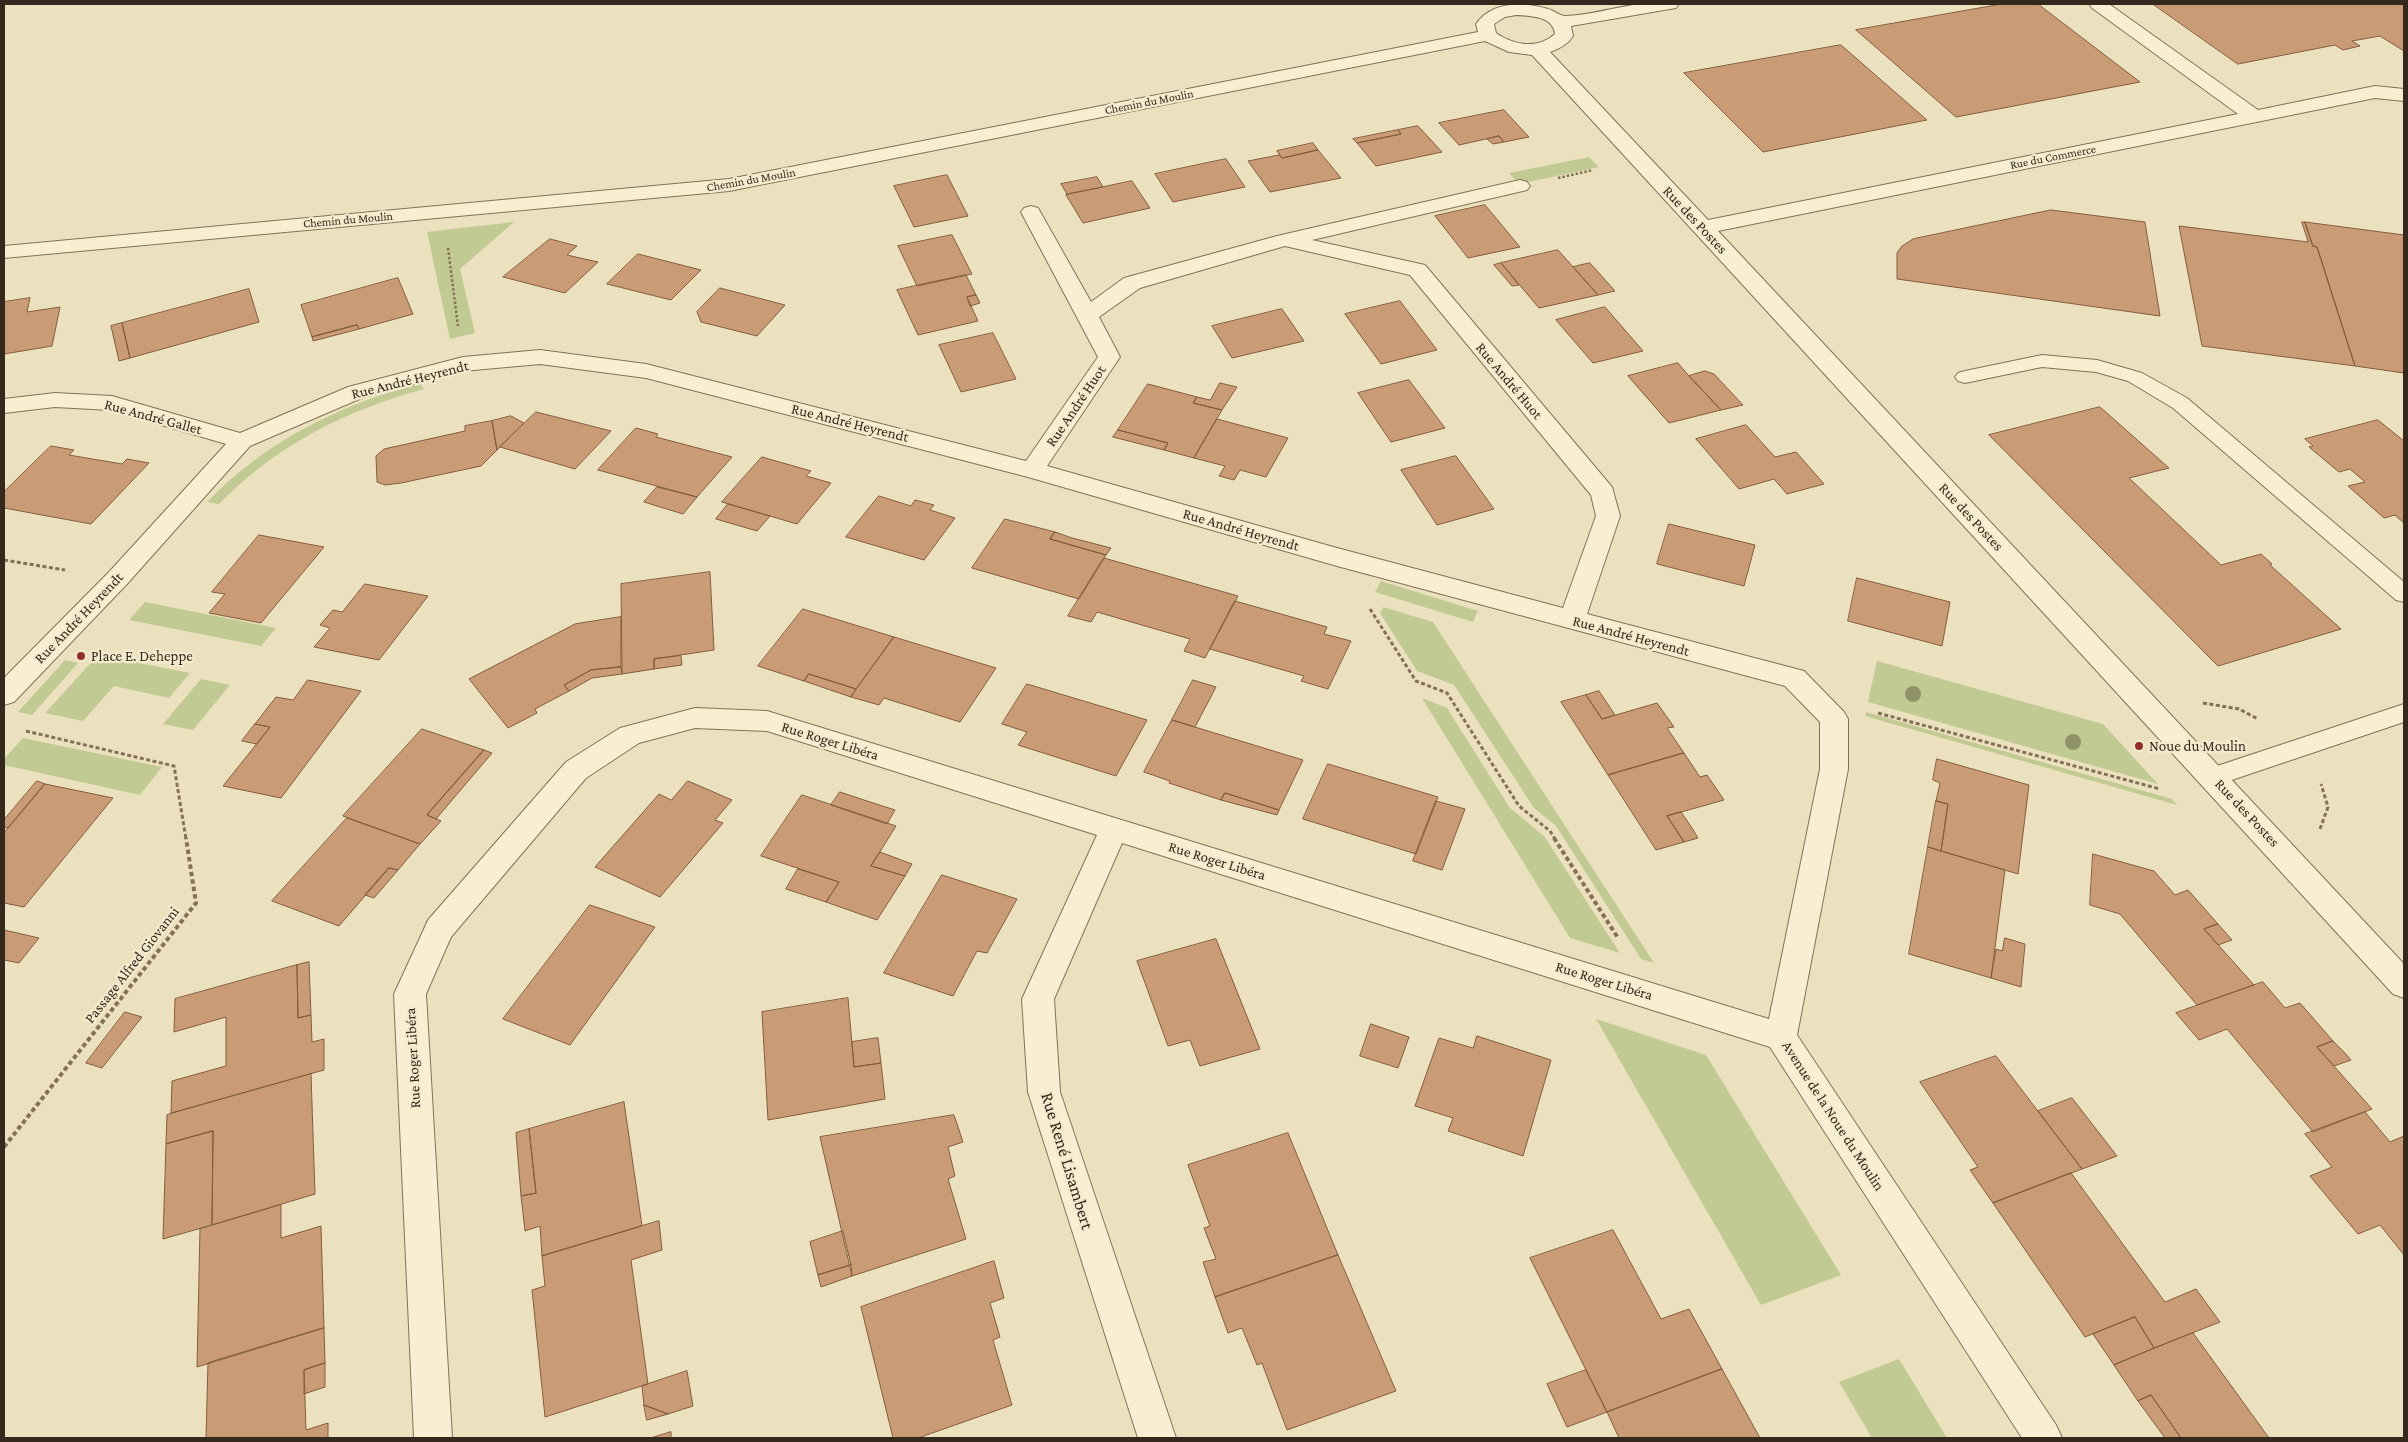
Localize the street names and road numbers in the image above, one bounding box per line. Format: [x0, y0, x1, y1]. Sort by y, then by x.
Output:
street label: Chemin du Moulin [1103, 86, 1195, 118]
street label: Rue du Commerce [2009, 142, 2097, 172]
street label: Chemin du Moulin [705, 165, 797, 195]
street label: Rue des Postes [1659, 182, 1731, 258]
street label: Chemin du Moulin [302, 209, 394, 231]
street label: Rue André Huot [1472, 339, 1546, 423]
street label: Rue André Heyrendt [349, 357, 471, 403]
street label: Rue André Huot [1042, 362, 1110, 450]
street label: Rue André Gallet [102, 395, 204, 439]
street label: Rue André Heyrendt [789, 400, 911, 446]
street label: Rue des Postes [1935, 479, 2007, 555]
street label: Rue André Heyrendt [1181, 505, 1301, 555]
street label: Rue André Heyrendt [31, 568, 127, 668]
street label: Rue André Heyrendt [1571, 612, 1691, 660]
street label: Rue Roger Libéra [779, 718, 881, 764]
street label: Rue des Postes [2211, 775, 2283, 851]
street label: Rue Roger Libéra [1166, 838, 1268, 884]
street label: Passage Alfred Giovanni [81, 903, 183, 1027]
street label: Rue Roger Libéra [1553, 958, 1655, 1004]
street label: Rue Roger Libéra [401, 1007, 425, 1109]
street label: Avenue de la Noue du Moulin [1778, 1038, 1888, 1194]
street label: Rue René Lisambert [1036, 1090, 1098, 1232]

